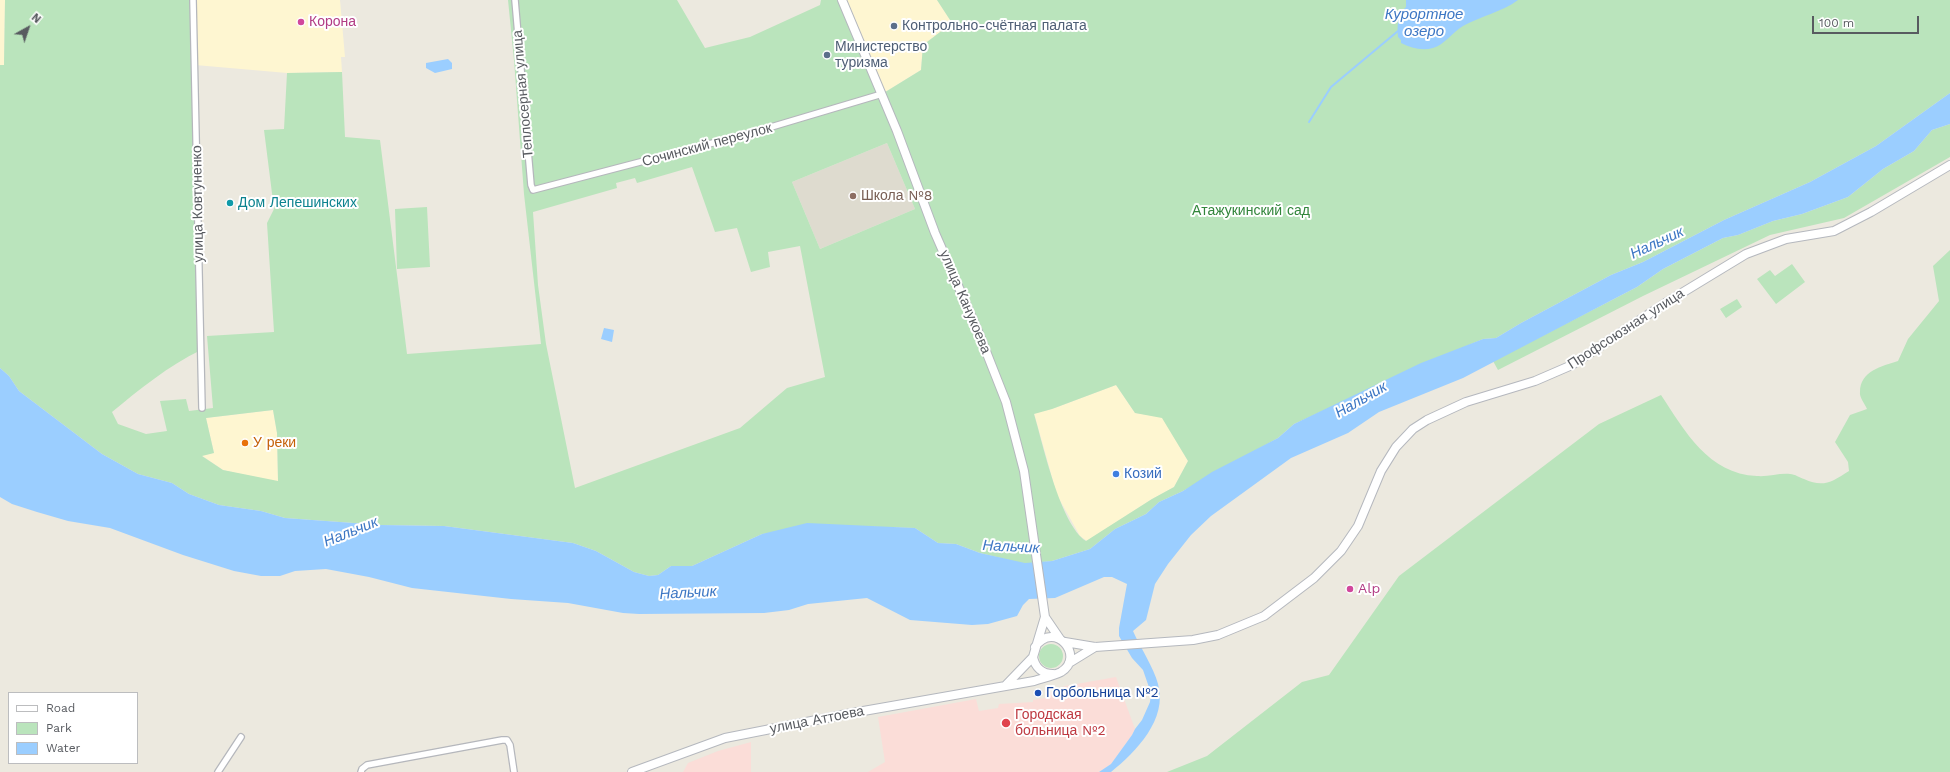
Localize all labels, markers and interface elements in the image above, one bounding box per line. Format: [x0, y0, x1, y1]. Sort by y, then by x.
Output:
water label: Курортное озеро [1385, 6, 1463, 41]
north arrow [8, 8, 48, 48]
scale bar [1814, 8, 1921, 34]
text: N [29, 11, 43, 26]
place label: Корона [309, 14, 356, 30]
text: 100 m [1819, 16, 1854, 30]
marker: Корона [296, 17, 306, 27]
place label: Контрольно-счётная палата [902, 18, 1087, 34]
marker: Контрольно-счётная палата [889, 21, 899, 31]
street label: Теплосерная улица [509, 29, 537, 159]
place label: Министерство туризма [835, 39, 927, 72]
marker: Министерство туризма [822, 50, 832, 60]
street label: Сочинский переулок [640, 120, 774, 170]
street label: улица Ковтуненко [189, 145, 207, 263]
place label: Школа №8 [861, 188, 932, 204]
marker: Школа №8 [848, 191, 858, 201]
place label: Дом Лепешинских [238, 195, 357, 211]
marker: Дом Лепешинских [225, 198, 235, 208]
park label: Атажукинский сад [1192, 203, 1310, 219]
water label: Нальчик [1627, 223, 1687, 263]
street label: улица Канукоева [936, 248, 994, 356]
street label: Профсоюзная улица [1565, 285, 1687, 373]
water label: Нальчик [1332, 378, 1390, 422]
place label: У реки [253, 435, 296, 451]
marker: У реки [240, 438, 250, 448]
place label: Козий [1124, 466, 1162, 482]
marker: Козий [1111, 469, 1121, 479]
water label: Нальчик [321, 513, 381, 551]
water label: Нальчик [982, 537, 1040, 557]
place label: Alp [1358, 581, 1380, 597]
water label: Нальчик [659, 583, 717, 603]
marker: Alp [1345, 584, 1355, 594]
place label: Горбольница №2 [1046, 685, 1159, 701]
marker: Горбольница №2 [1033, 688, 1043, 698]
legend [8, 692, 138, 764]
text: Road [46, 701, 75, 715]
street label: улица Аттоева [768, 703, 866, 737]
place label: Городская больница №2 [1015, 707, 1106, 740]
marker: Городская больница №2 [1000, 717, 1012, 729]
text: Park [46, 721, 72, 735]
text: Water [46, 741, 80, 755]

